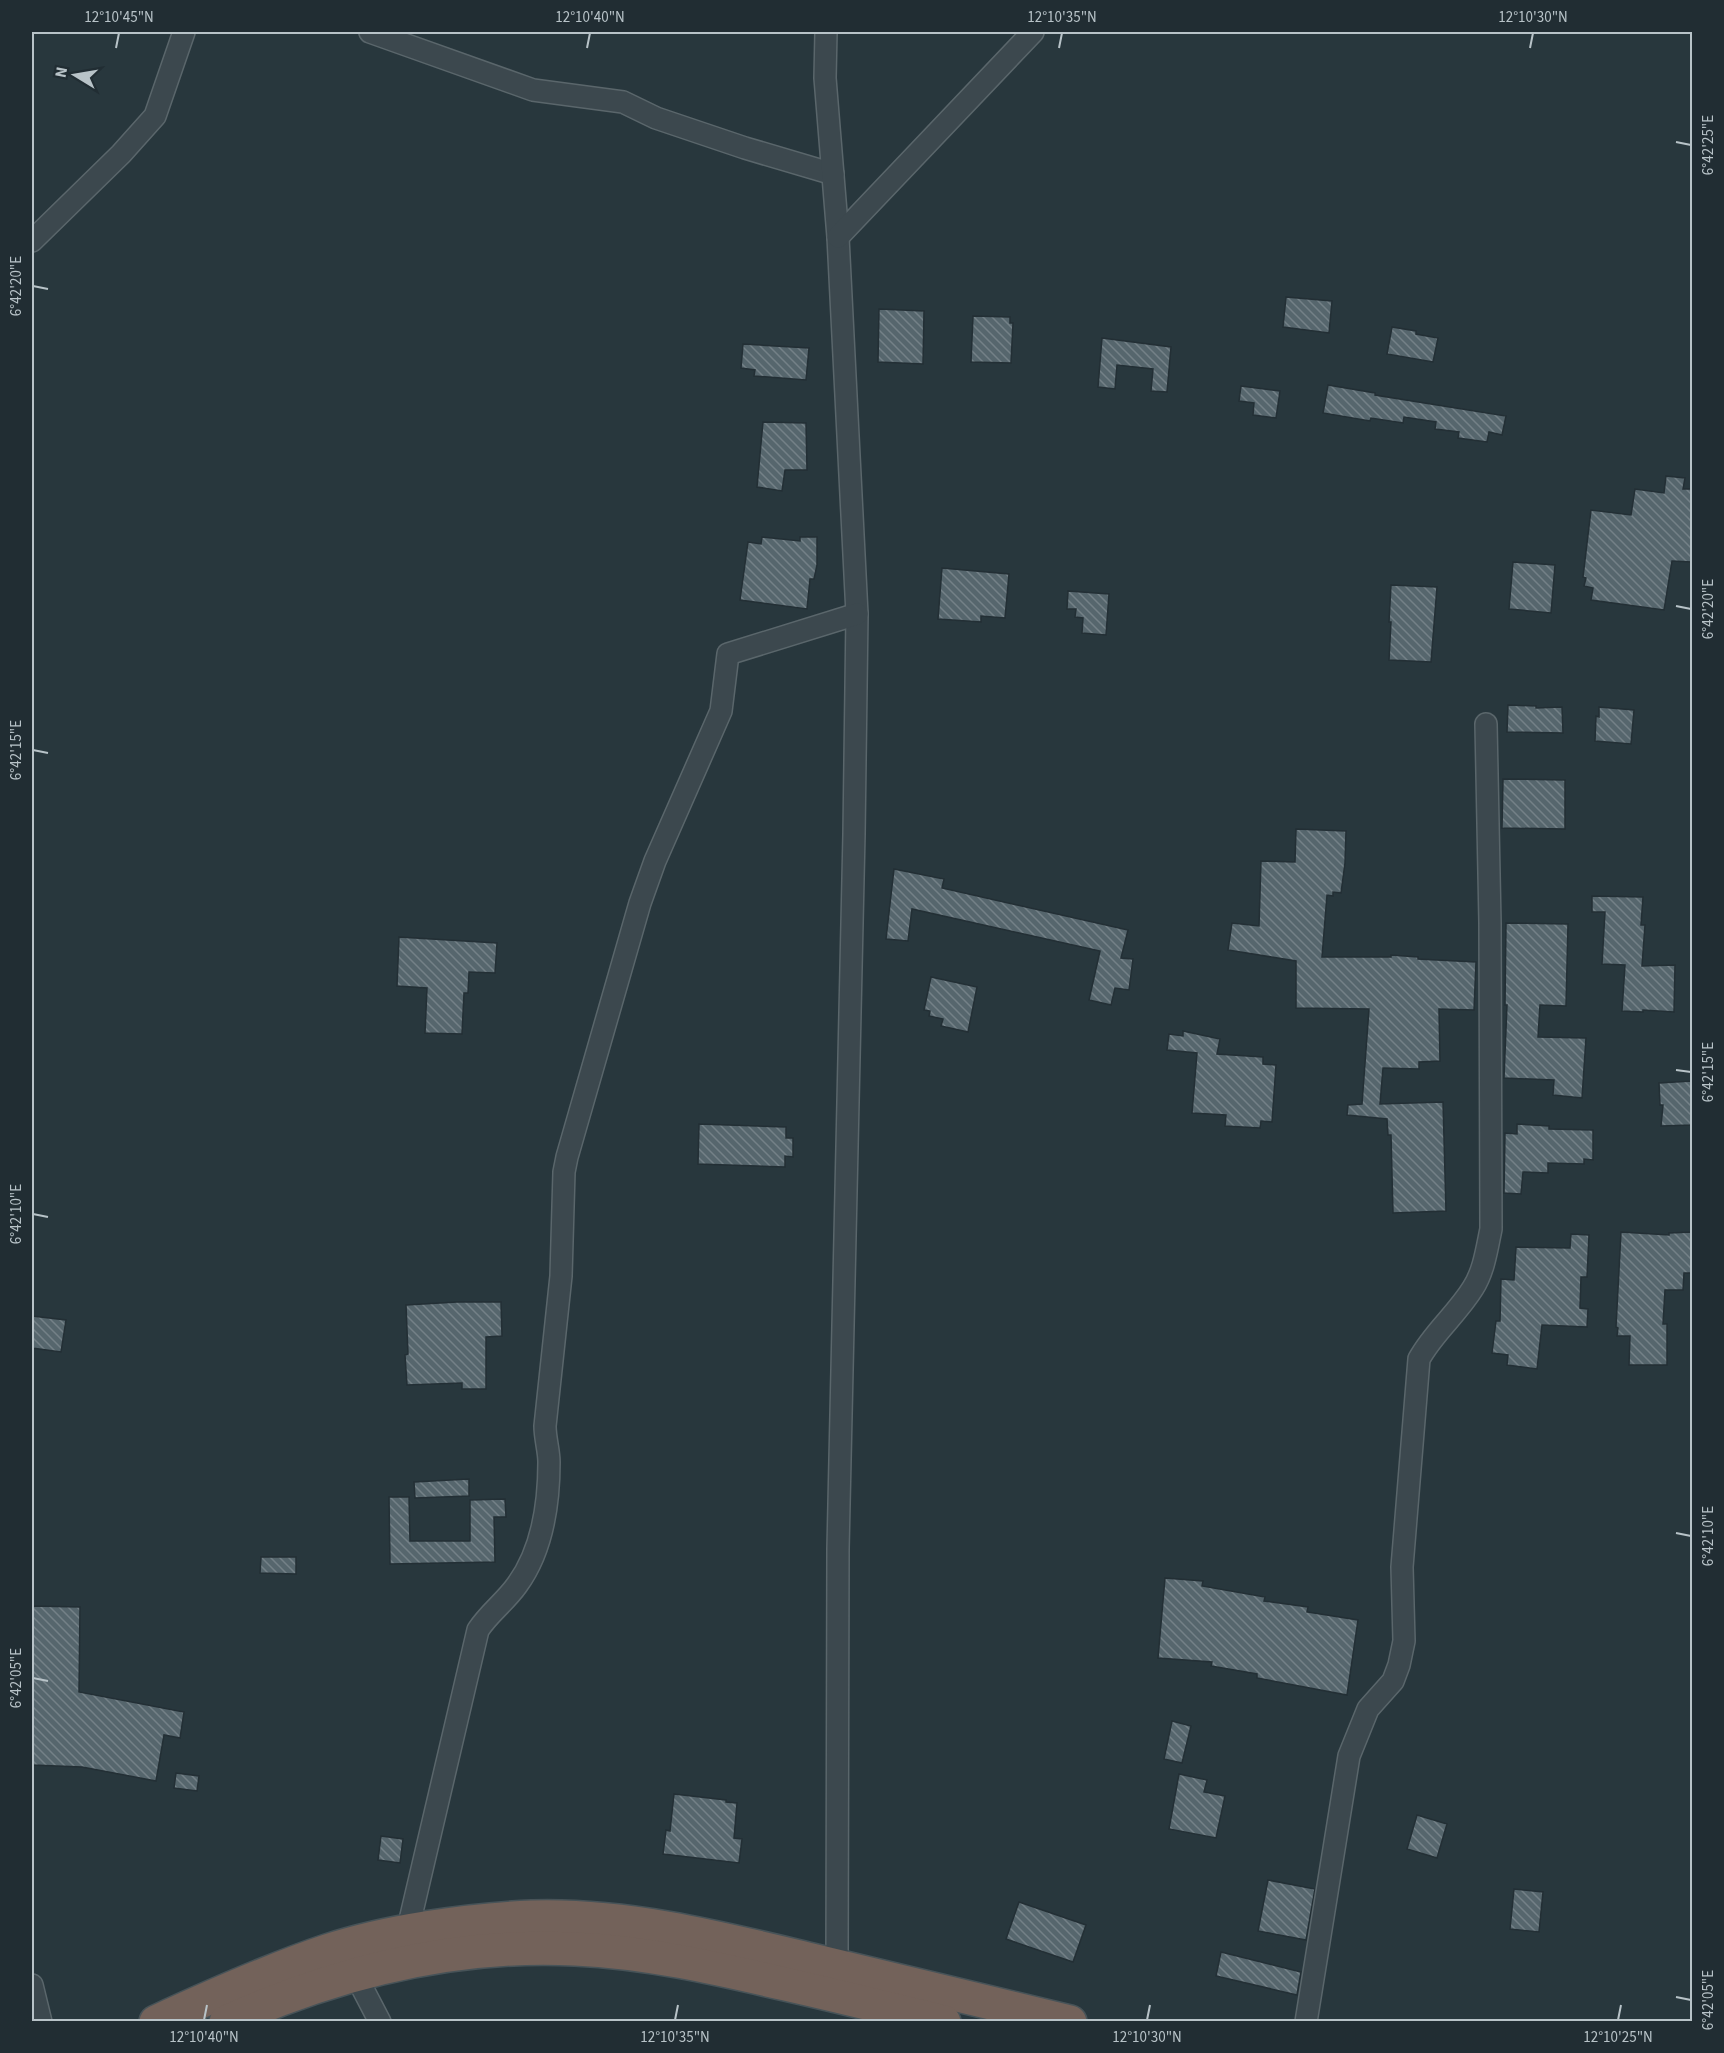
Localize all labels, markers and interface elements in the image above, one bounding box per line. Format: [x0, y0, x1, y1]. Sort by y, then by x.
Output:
text: 12°10'45"N [84, 7, 154, 28]
text: 12°10'40"N [555, 7, 625, 28]
text: 12°10'35"N [1027, 7, 1097, 28]
text: 12°10'30"N [1498, 7, 1568, 28]
north arrow [45, 45, 105, 105]
text: N [49, 65, 73, 80]
text: 6°42'25"E [1698, 115, 1719, 175]
text: 6°42'20"E [6, 256, 27, 316]
text: 6°42'20"E [1698, 579, 1719, 639]
text: 6°42'15"E [6, 720, 27, 780]
text: 6°42'15"E [1698, 1042, 1719, 1102]
text: 6°42'10"E [6, 1184, 27, 1244]
text: 6°42'10"E [1698, 1506, 1719, 1566]
text: 6°42'05"E [6, 1648, 27, 1708]
text: 6°42'05"E [1698, 1970, 1719, 2030]
text: 12°10'40"N [169, 2027, 239, 2048]
text: 12°10'35"N [640, 2027, 710, 2048]
text: 12°10'30"N [1112, 2027, 1182, 2048]
text: 12°10'25"N [1583, 2027, 1653, 2048]

